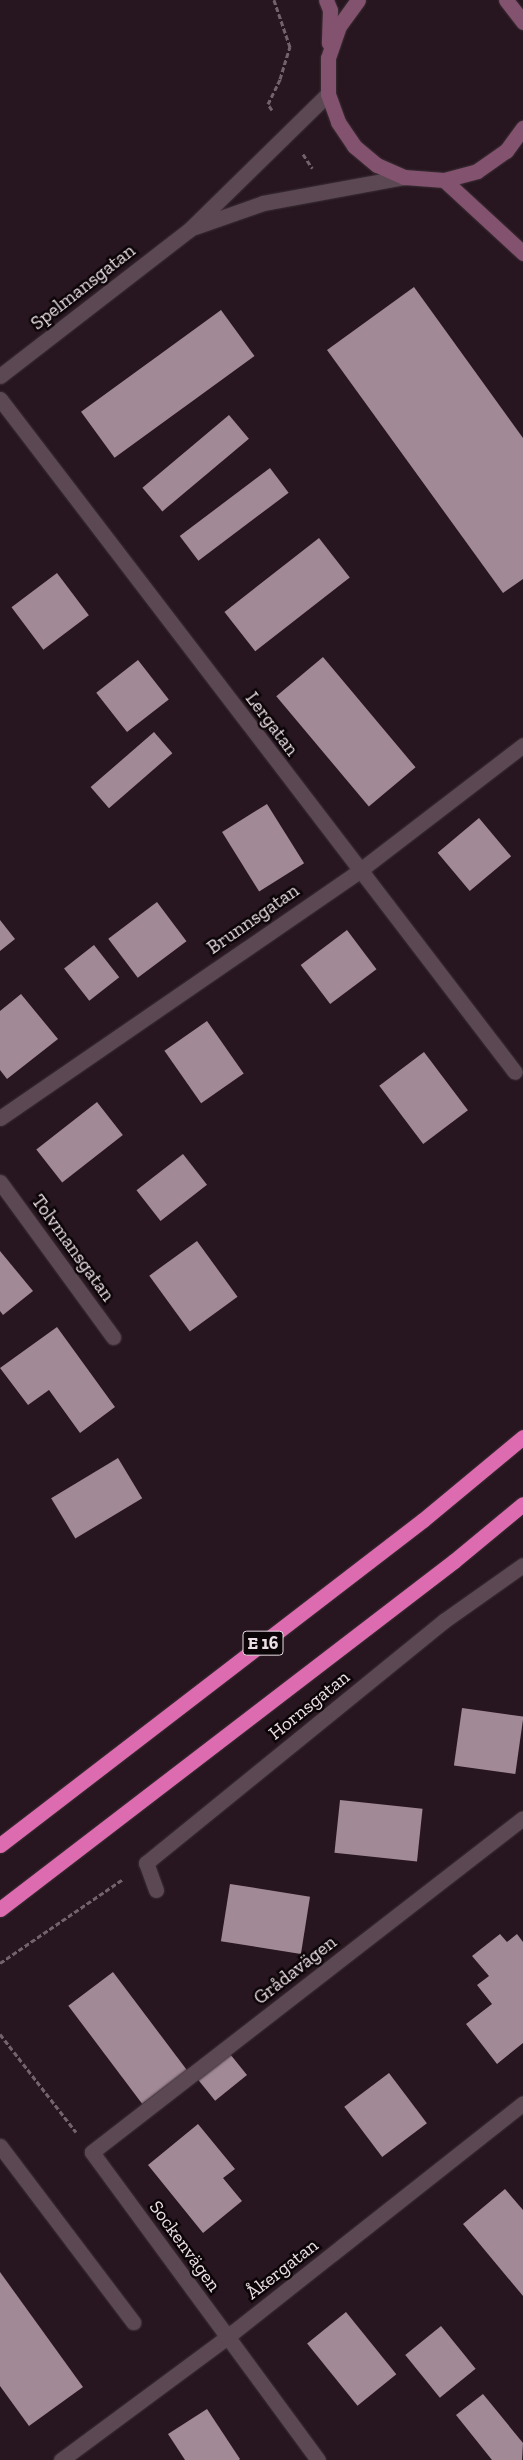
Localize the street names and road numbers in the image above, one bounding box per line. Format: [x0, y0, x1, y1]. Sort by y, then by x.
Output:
street label: Spelmansgatan [26, 239, 140, 335]
street label: Lergatan [241, 688, 303, 760]
street label: Brunnsgatan [203, 879, 303, 959]
street label: Tolvmansgatan [27, 1190, 119, 1306]
road number: E 16 [242, 1628, 284, 1659]
street label: Hornsgatan [264, 1665, 354, 1745]
street label: Grådavägen [249, 1931, 341, 2009]
street label: Sockenvägen [144, 2196, 226, 2296]
street label: Åkergatan [241, 2234, 323, 2304]

